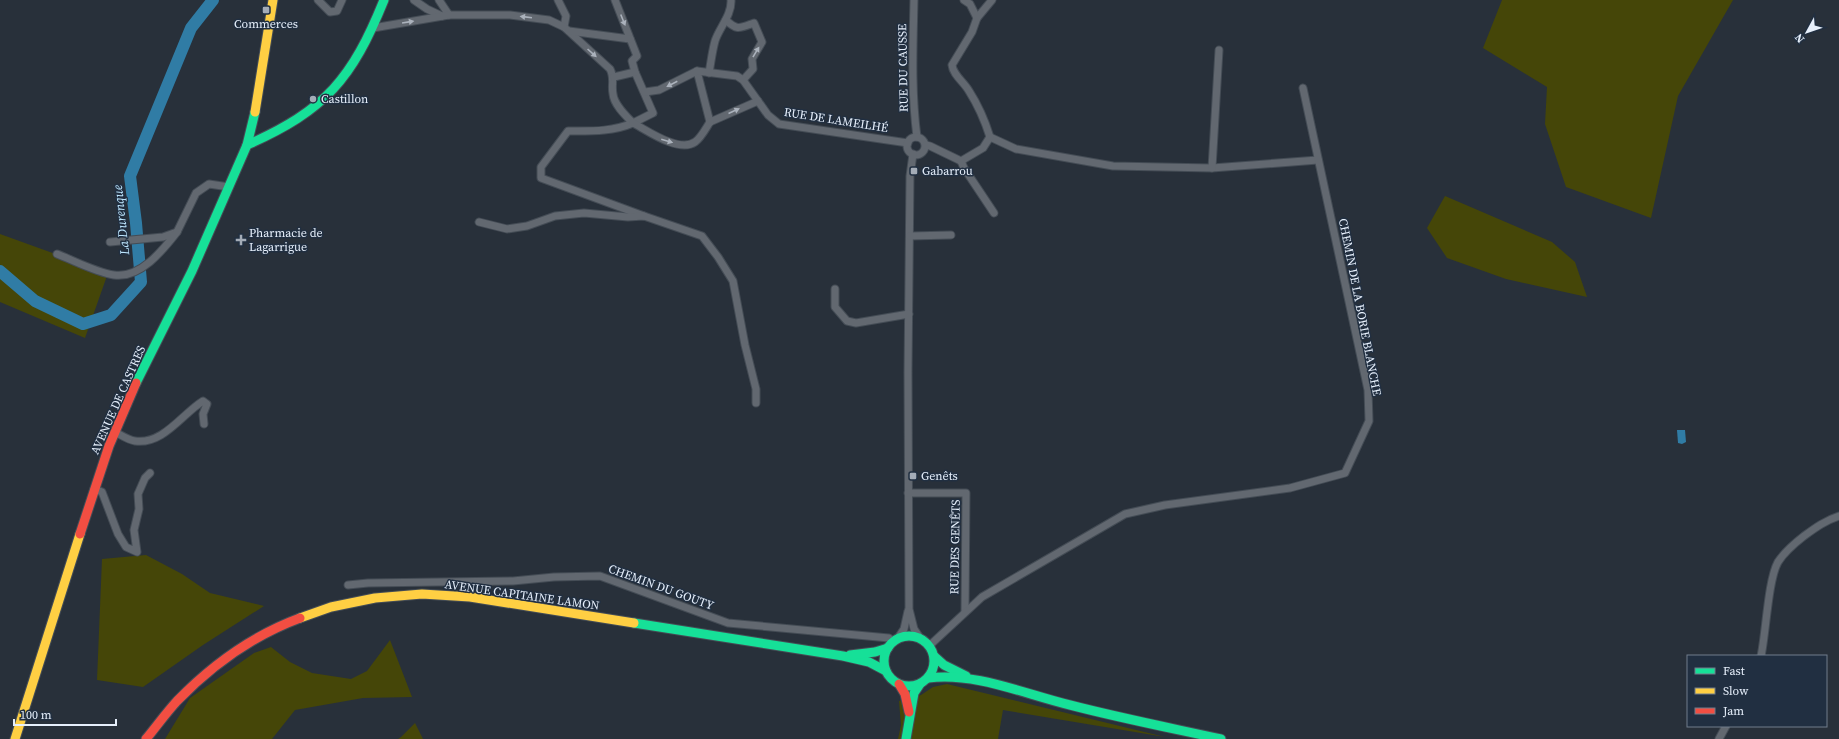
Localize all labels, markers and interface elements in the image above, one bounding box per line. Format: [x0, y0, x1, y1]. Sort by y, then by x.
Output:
marker: Commerces [261, 5, 271, 15]
north arrow [1787, 12, 1827, 52]
one-way arrow [520, 14, 532, 20]
one-way arrow [620, 14, 626, 26]
place label: Commerces [234, 16, 298, 32]
one-way arrow [402, 19, 414, 25]
street label: RUE DU CAUSSE [894, 24, 912, 112]
text: N [1791, 30, 1808, 46]
one-way arrow [752, 47, 760, 57]
one-way arrow [588, 48, 597, 57]
one-way arrow [666, 81, 677, 87]
place label: Castillon [321, 91, 368, 107]
marker: Castillon [308, 94, 318, 104]
street label: RUE DE LAMEILHÉ [783, 104, 889, 136]
one-way arrow [728, 108, 740, 115]
one-way arrow [662, 138, 674, 144]
place label: Gabarrou [922, 163, 973, 179]
marker: Gabarrou [909, 166, 919, 176]
water label: La Durenque [109, 183, 133, 257]
street label: CHEMIN DE LA BORIE BLANCHE [1335, 217, 1385, 397]
place label: Pharmacie de Lagarrigue [249, 225, 323, 255]
marker: Pharmacie de Lagarrigue [236, 235, 246, 245]
street label: AVENUE DE CASTRES [87, 343, 149, 457]
place label: Genêts [921, 468, 958, 484]
marker: Genêts [908, 471, 918, 481]
street label: RUE DES GENÊTS [946, 499, 964, 595]
street label: CHEMIN DU GOUTY [606, 561, 716, 614]
street label: AVENUE CAPITAINE LAMON [444, 576, 600, 614]
legend [1687, 655, 1827, 727]
text: Fast [1723, 663, 1745, 679]
text: Slow [1723, 683, 1749, 699]
scale bar [14, 701, 116, 727]
text: Jam [1722, 703, 1744, 719]
text: 100 m [20, 707, 52, 723]

